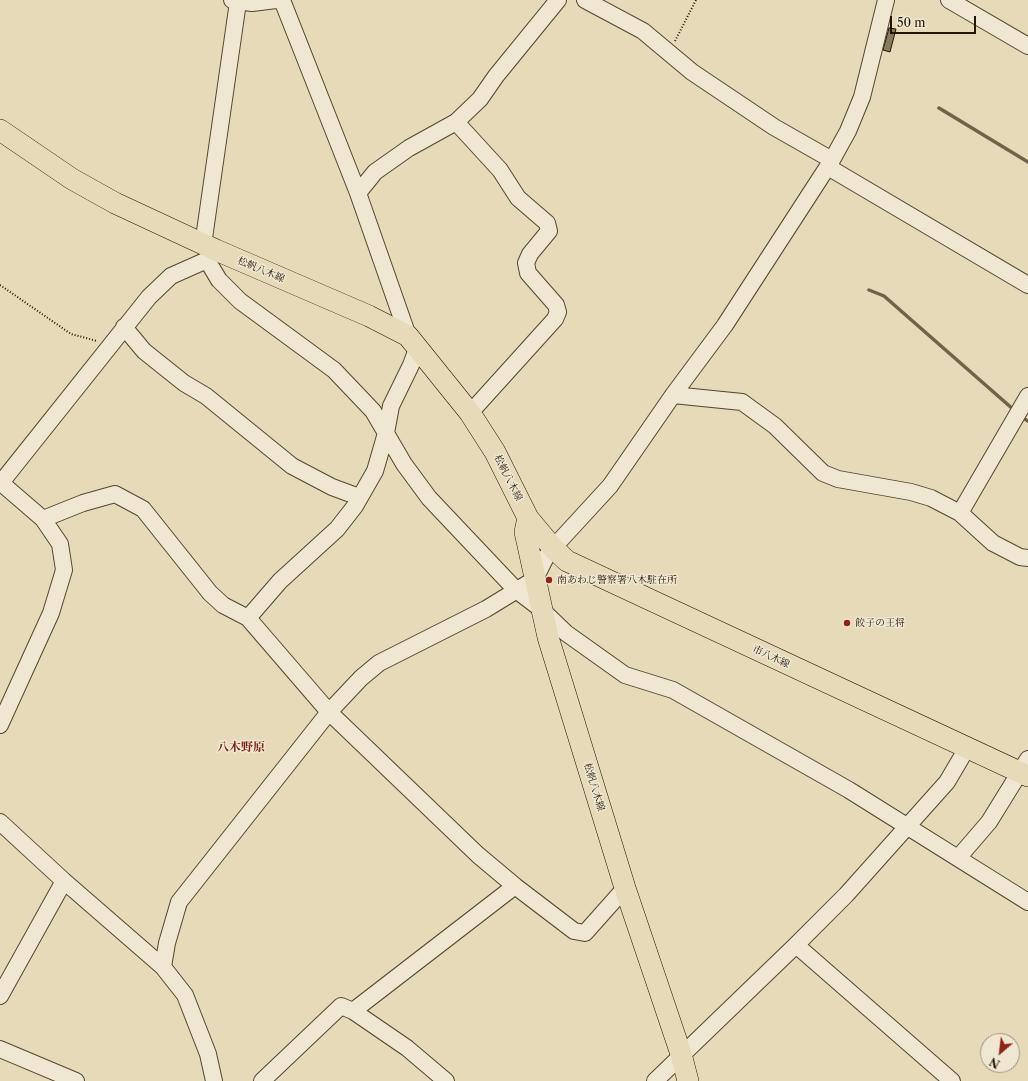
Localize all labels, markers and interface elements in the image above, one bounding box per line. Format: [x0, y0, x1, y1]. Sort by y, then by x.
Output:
scale bar [892, 8, 978, 34]
text: 50 m [897, 15, 926, 30]
street label: 松帆八木線 [236, 255, 286, 285]
street label: 松帆八木線 [491, 453, 525, 503]
place label: 南あわじ警察署八木駐在所 [557, 574, 677, 586]
marker: 南あわじ警察署八木駐在所 [544, 575, 554, 585]
place label: 餃子の王将 [855, 617, 905, 629]
marker: 餃子の王将 [842, 618, 852, 628]
street label: 市八木線 [750, 643, 792, 671]
district label: 八木野原 [217, 741, 265, 755]
street label: 松帆八木線 [581, 761, 607, 813]
north arrow [980, 1033, 1020, 1073]
text: N [987, 1054, 1002, 1071]

